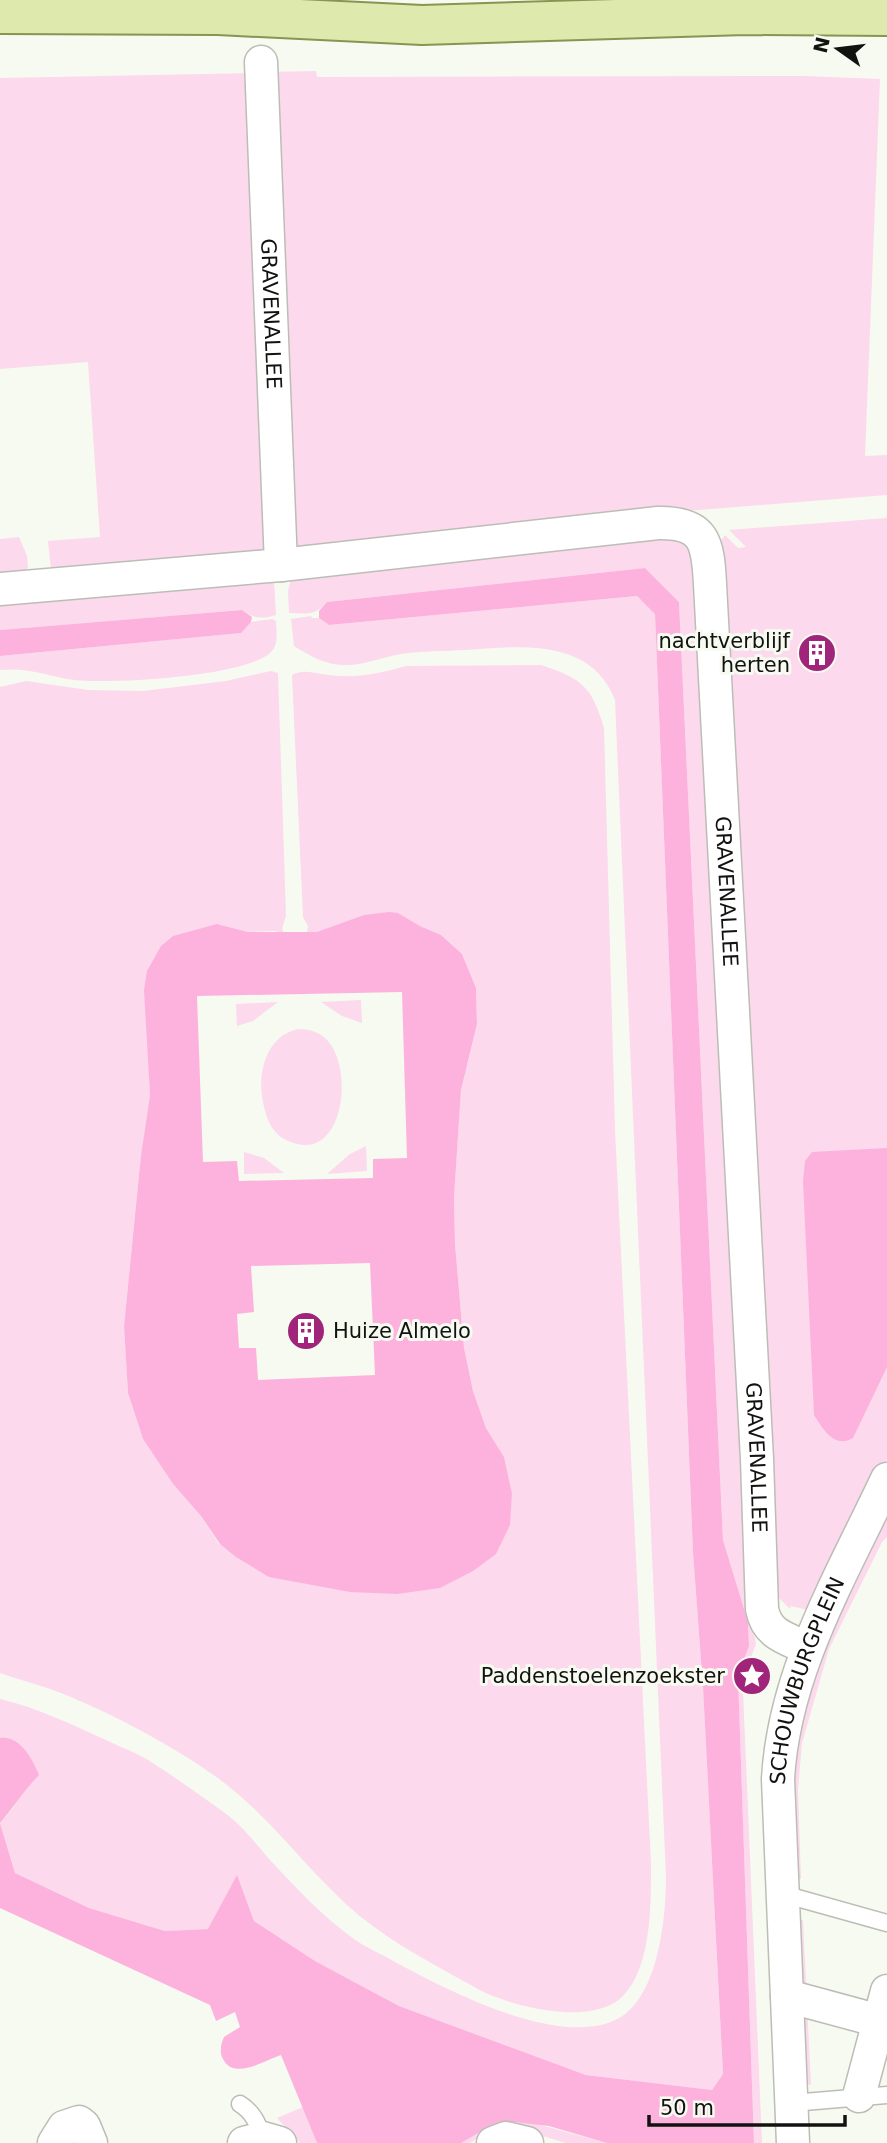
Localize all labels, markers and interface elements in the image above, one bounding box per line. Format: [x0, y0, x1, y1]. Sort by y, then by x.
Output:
north arrow [803, 14, 873, 84]
text: N [809, 35, 834, 55]
street label: GRAVENALLEE [256, 238, 286, 390]
place label: nachtverblijf herten [659, 629, 791, 677]
building icon: nachtverblijf herten [796, 632, 838, 674]
street label: GRAVENALLEE [710, 815, 743, 967]
building icon: Huize Almelo [285, 1310, 327, 1352]
place label: Huize Almelo [333, 1319, 471, 1343]
street label: GRAVENALLEE [741, 1382, 771, 1533]
street label: SCHOUWBURGPLEIN [766, 1573, 850, 1785]
place icon: Paddenstoelenzoekster [731, 1655, 773, 1697]
place label: Paddenstoelenzoekster [481, 1664, 725, 1688]
scale bar [649, 2084, 845, 2128]
text: 50 m [660, 2096, 714, 2120]

